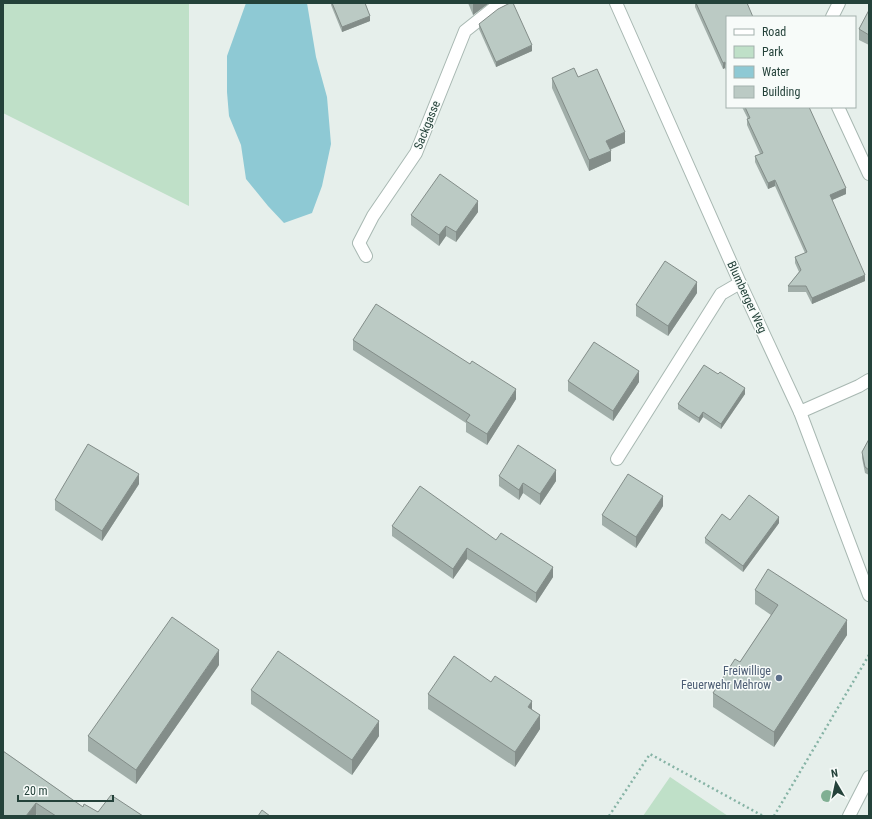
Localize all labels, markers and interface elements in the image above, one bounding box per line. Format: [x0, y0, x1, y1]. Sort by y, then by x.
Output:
legend [726, 16, 856, 108]
text: Road [762, 25, 786, 39]
text: Park [762, 45, 784, 59]
text: Water [762, 65, 790, 79]
text: Building [762, 85, 800, 99]
street label: Sackgasse [411, 98, 443, 151]
street label: Blumberger Weg [724, 259, 770, 335]
place label: Freiwillige Feuerwehr Mehrow [681, 664, 771, 692]
marker: Freiwillige Feuerwehr Mehrow [774, 673, 784, 683]
north arrow [816, 763, 856, 803]
text: N [830, 767, 839, 781]
scale bar [18, 777, 113, 803]
text: 20 m [24, 784, 48, 798]

